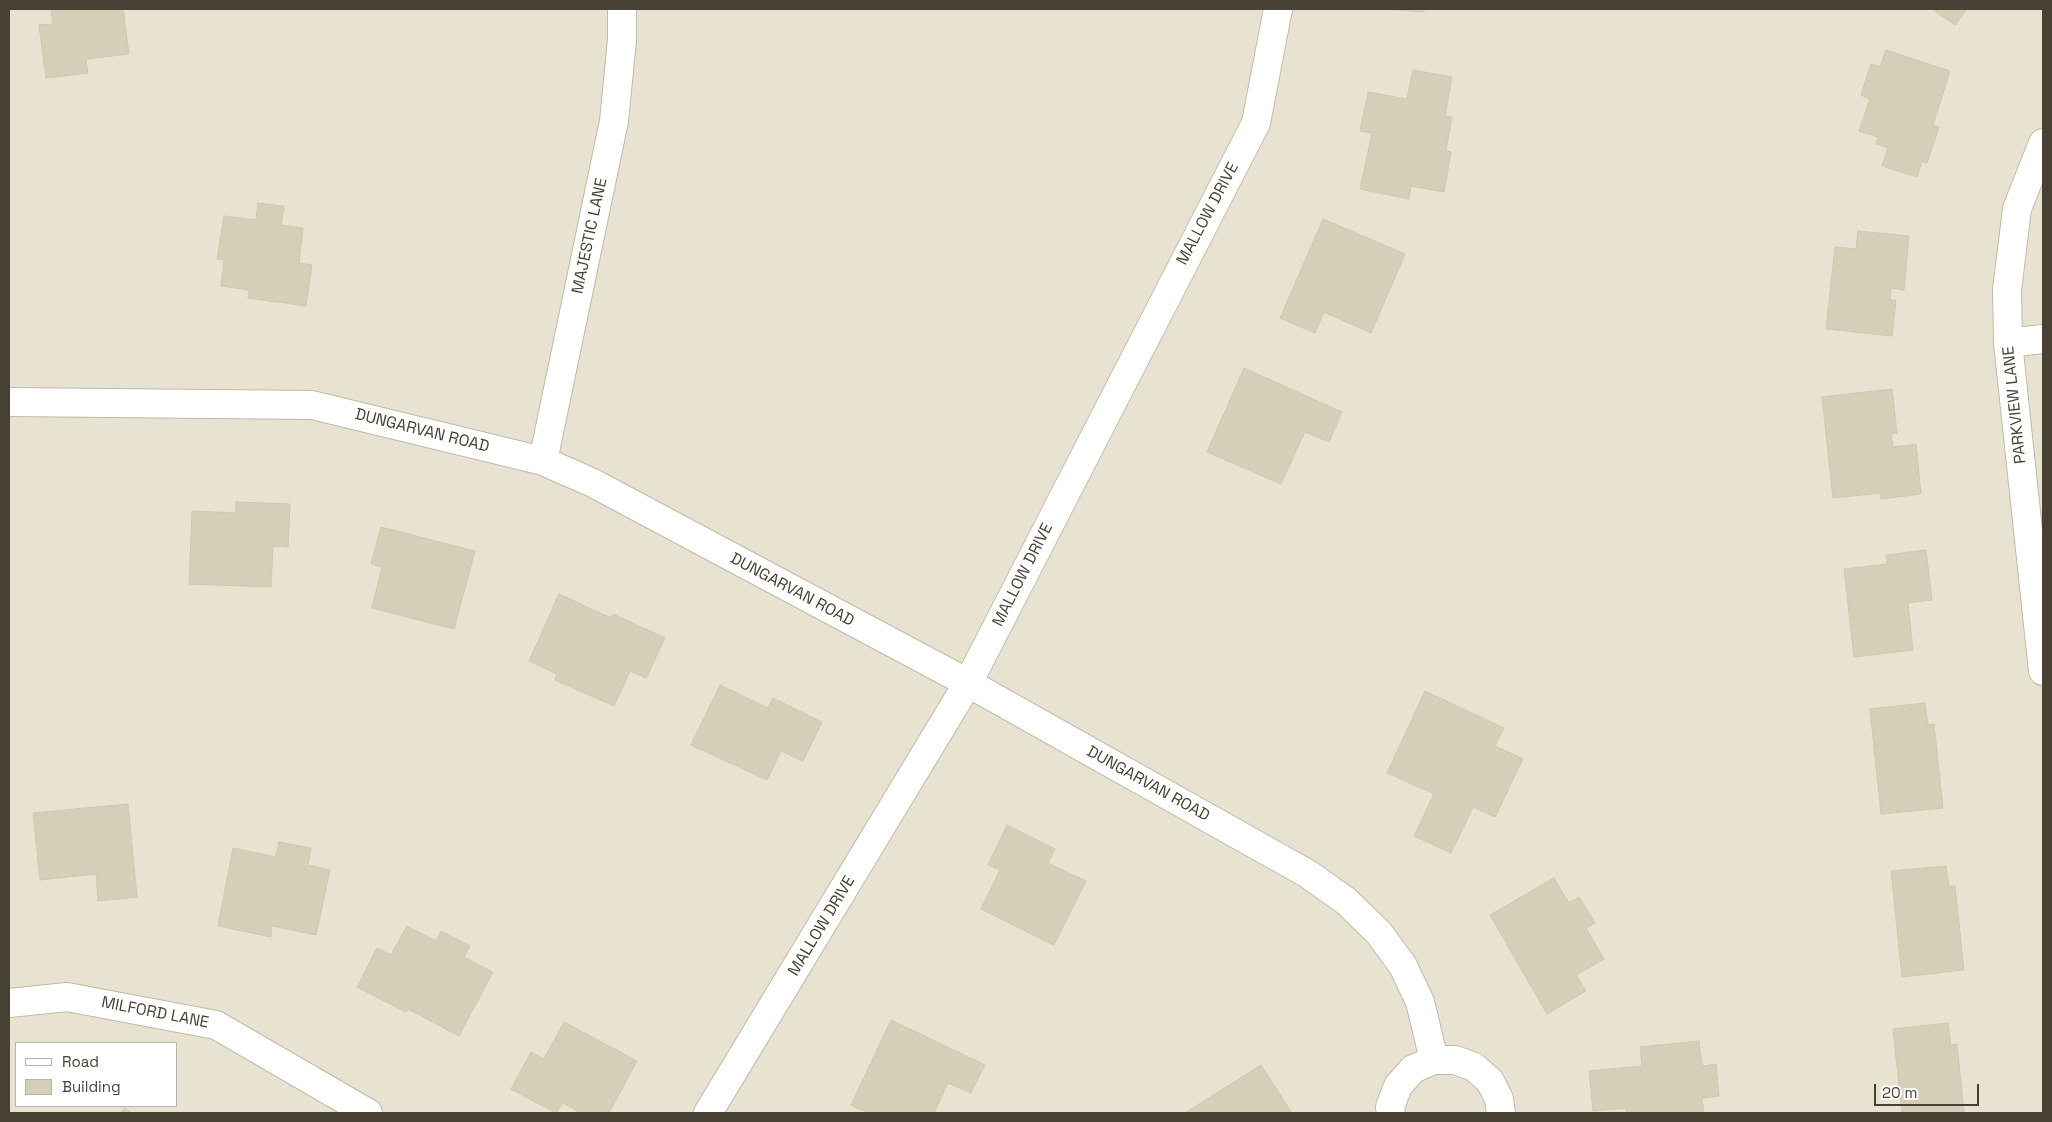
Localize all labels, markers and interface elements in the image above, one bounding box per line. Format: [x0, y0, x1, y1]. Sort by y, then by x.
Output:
street label: MALLOW DRIVE [1173, 159, 1243, 269]
street label: MAJESTIC LANE [568, 176, 612, 296]
street label: PARKVIEW LANE [1999, 345, 2031, 465]
street label: DUNGARVAN ROAD [353, 405, 491, 457]
street label: MALLOW DRIVE [989, 520, 1057, 630]
street label: DUNGARVAN ROAD [727, 549, 857, 631]
street label: DUNGARVAN ROAD [1083, 742, 1213, 826]
street label: MALLOW DRIVE [785, 872, 859, 980]
street label: MILFORD LANE [100, 993, 210, 1033]
legend [15, 1042, 178, 1107]
text: Road [62, 1052, 99, 1071]
scale bar [1877, 1074, 1982, 1106]
text: Building [62, 1077, 121, 1096]
text: 20 m [1882, 1083, 1917, 1102]

